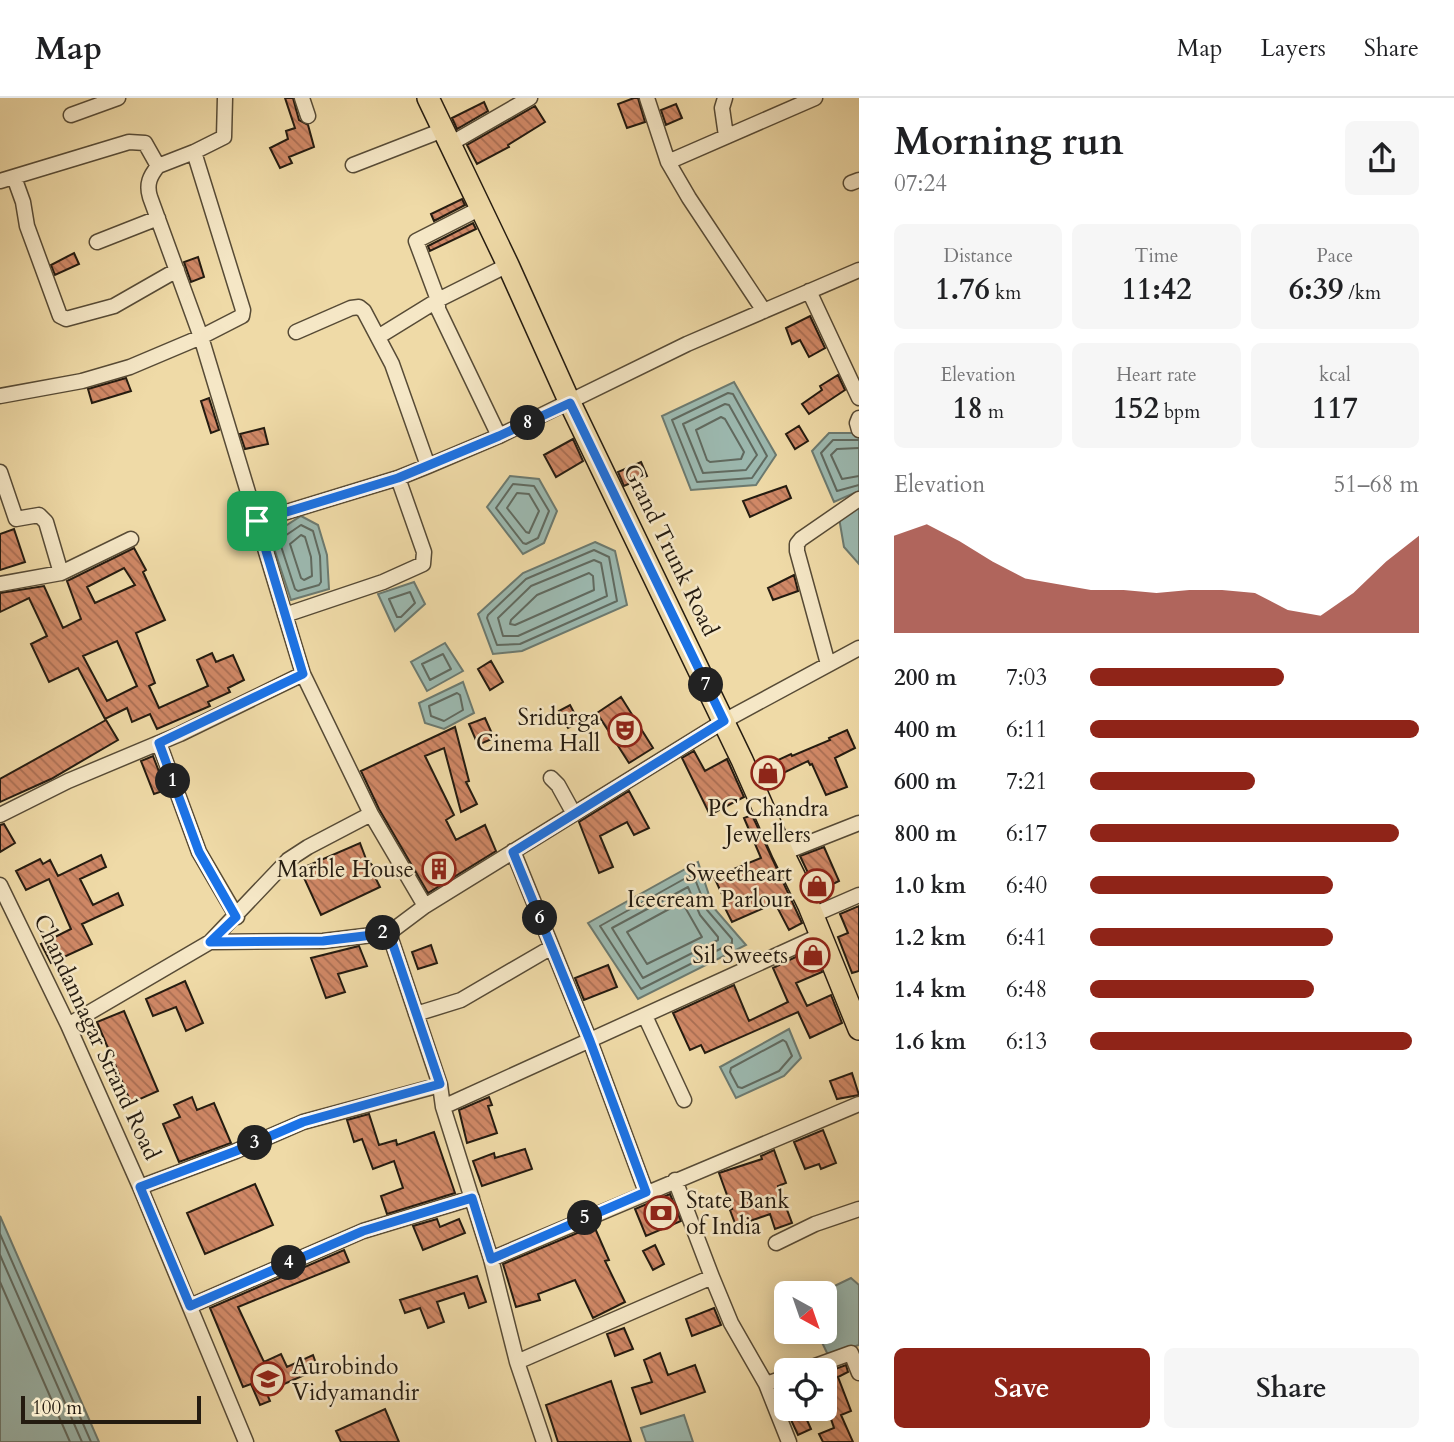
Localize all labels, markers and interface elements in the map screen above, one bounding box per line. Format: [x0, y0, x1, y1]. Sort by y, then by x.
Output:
text: Map [35, 26, 102, 71]
text: Map [1177, 32, 1223, 65]
text: Layers [1261, 32, 1326, 65]
text: Share [1364, 32, 1419, 65]
text: Morning run [894, 116, 1124, 168]
button: share [1345, 121, 1419, 195]
text: 07:24 [894, 168, 947, 199]
text: Distance [943, 243, 1013, 269]
text: Time [1135, 243, 1178, 269]
text: Pace [1316, 243, 1353, 269]
text: 1.76 [935, 269, 990, 310]
text: 11:42 [1121, 269, 1192, 310]
text: 6:39 [1289, 269, 1343, 310]
text: km [990, 280, 1021, 306]
text: /km [1343, 280, 1381, 306]
text: Elevation [940, 362, 1016, 388]
text: Heart rate [1116, 362, 1197, 388]
text: kcal [1319, 362, 1351, 388]
text: 18 [952, 388, 983, 429]
text: 152 [1113, 388, 1159, 429]
text: 117 [1312, 388, 1358, 429]
text: m [983, 399, 1004, 425]
text: bpm [1159, 399, 1200, 425]
pin: 8 [510, 406, 546, 440]
text: 8 [523, 409, 532, 435]
street label: Grand Trunk Road [616, 459, 726, 642]
text: Elevation [894, 469, 985, 500]
text: 51–68 m [1334, 469, 1419, 500]
pin [227, 491, 287, 551]
icon: arrive [238, 502, 276, 540]
text: 200 m [894, 662, 957, 693]
text: 7:03 [1006, 662, 1047, 693]
pin: 7 [688, 668, 724, 702]
text: 7 [701, 671, 710, 697]
place label: Sridurga Cinema Hall [476, 702, 600, 759]
theatre icon: Sridurga Cinema Hall [606, 711, 644, 749]
text: 400 m [894, 714, 957, 745]
text: 6:11 [1006, 714, 1047, 745]
shop icon: PC Chandra Jewellers [749, 754, 787, 792]
pin: 1 [156, 764, 190, 798]
text: 600 m [894, 766, 957, 797]
text: 7:21 [1006, 766, 1047, 797]
text: 1 [168, 767, 177, 793]
place label: PC Chandra Jewellers [707, 793, 829, 850]
text: 800 m [894, 818, 957, 849]
text: 6:17 [1006, 818, 1047, 849]
building icon: Marble House [420, 850, 458, 888]
place label: Marble House [277, 854, 414, 885]
place label: Sweetheart Icecream Parlour [627, 858, 793, 915]
shop icon: Sweetheart Icecream Parlour [798, 867, 836, 905]
text: 1.0 km [894, 870, 966, 901]
text: 6:40 [1006, 870, 1047, 901]
pin: 6 [522, 900, 558, 936]
text: 6 [535, 904, 544, 930]
street label: Chandannagar Strand Road [26, 909, 168, 1166]
pin: 2 [366, 916, 400, 950]
text: 2 [378, 919, 387, 945]
text: 1.2 km [894, 922, 966, 953]
text: 6:41 [1006, 922, 1047, 953]
shop icon: Sil Sweets [794, 936, 832, 974]
place label: Sil Sweets [692, 940, 788, 971]
text: 1.4 km [894, 974, 966, 1005]
text: 6:48 [1006, 974, 1047, 1005]
text: 1.6 km [894, 1026, 966, 1057]
text: 6:13 [1006, 1026, 1047, 1057]
pin: 3 [238, 1126, 272, 1160]
text: 3 [250, 1129, 259, 1155]
place label: State Bank of India [686, 1185, 790, 1242]
bank icon: State Bank of India [642, 1194, 680, 1232]
pin: 5 [568, 1200, 602, 1236]
text: 5 [580, 1204, 589, 1230]
pin: 4 [272, 1246, 306, 1280]
text: 4 [284, 1249, 293, 1275]
north arrow [774, 1281, 836, 1344]
map controls [774, 1281, 837, 1421]
button: Save [894, 1348, 1150, 1428]
button: Share [1164, 1348, 1419, 1428]
place label: Aurobindo Vidyamandir [292, 1351, 420, 1408]
button: locate [774, 1358, 837, 1421]
school or university icon: Aurobindo Vidyamandir [249, 1360, 287, 1398]
scale bar [21, 1393, 201, 1425]
text: 100 m [32, 1395, 82, 1421]

